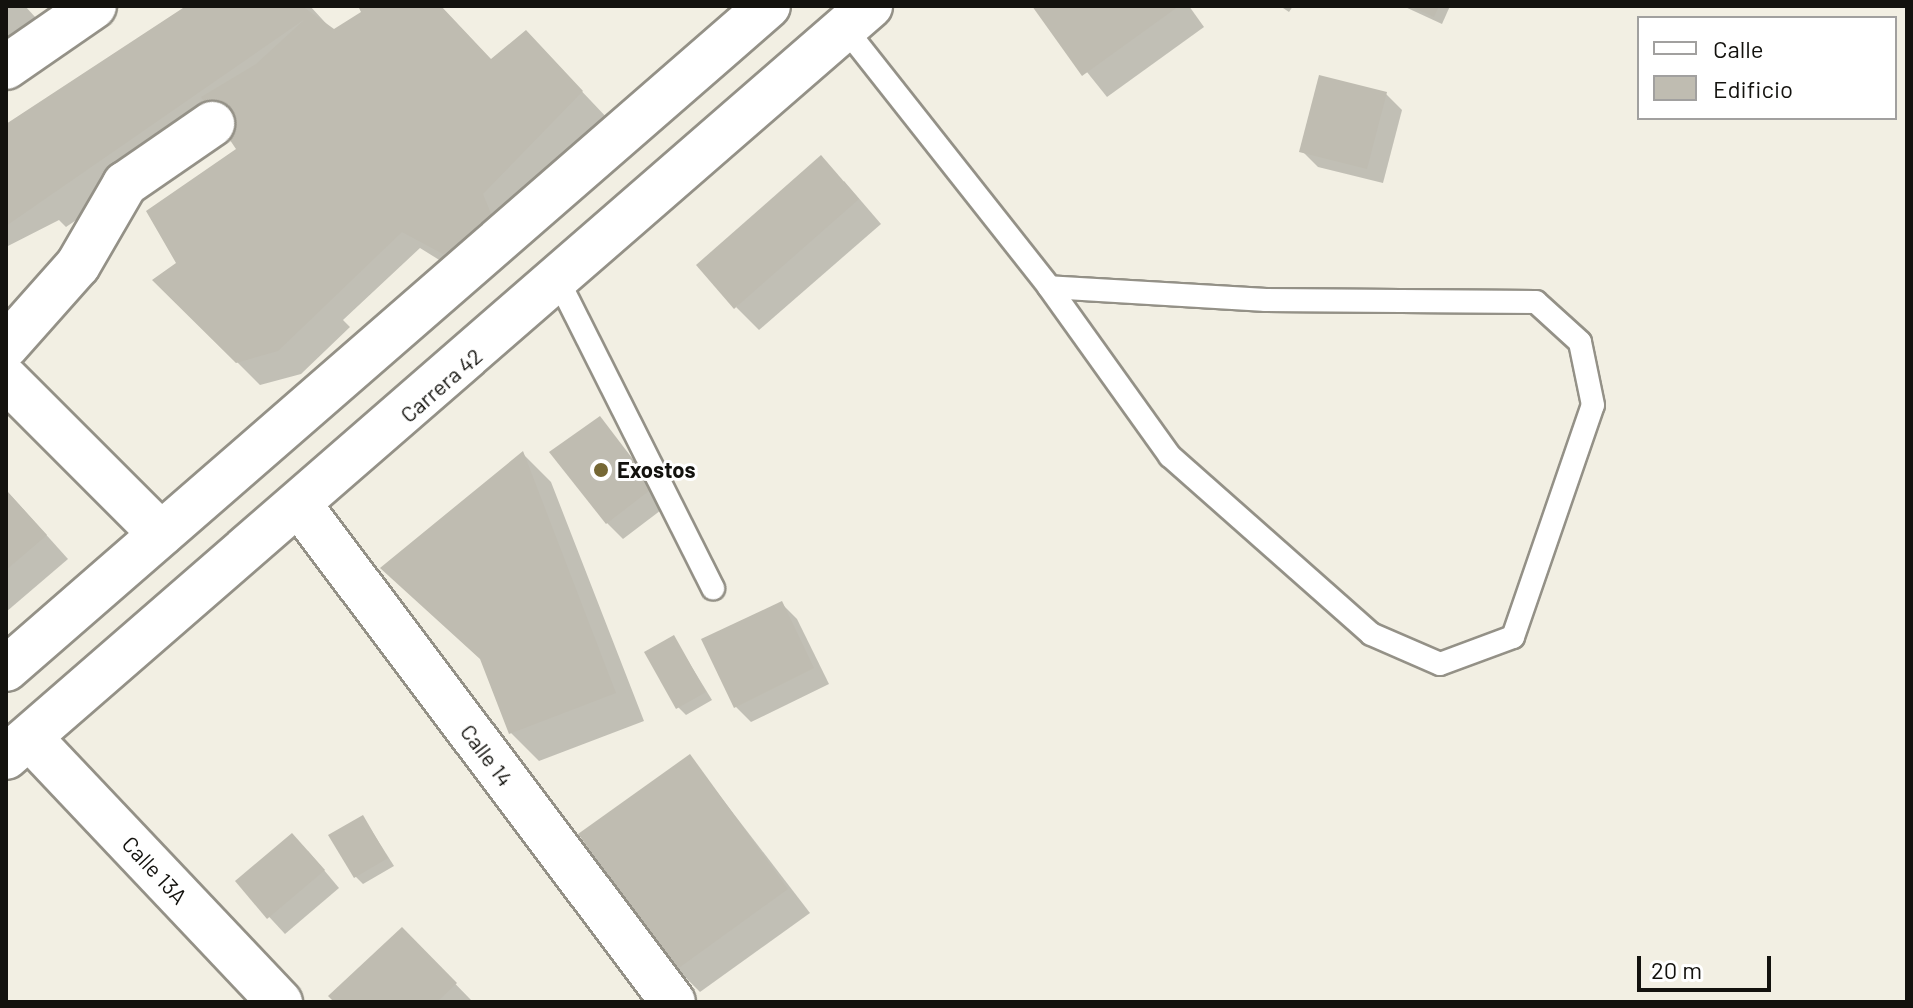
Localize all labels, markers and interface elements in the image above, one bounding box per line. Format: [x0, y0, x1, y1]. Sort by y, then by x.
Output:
legend [1637, 16, 1897, 120]
text: Calle [1713, 34, 1764, 63]
text: Edificio [1713, 74, 1793, 103]
street label: Carrera 42 [395, 342, 487, 428]
place label: Exostos [617, 457, 696, 483]
marker: Exostos [592, 461, 610, 479]
street label: Calle 14 [455, 719, 519, 791]
street label: Calle 13A [117, 831, 193, 909]
scale bar [1641, 940, 1775, 990]
text: 20 m [1651, 955, 1702, 984]

